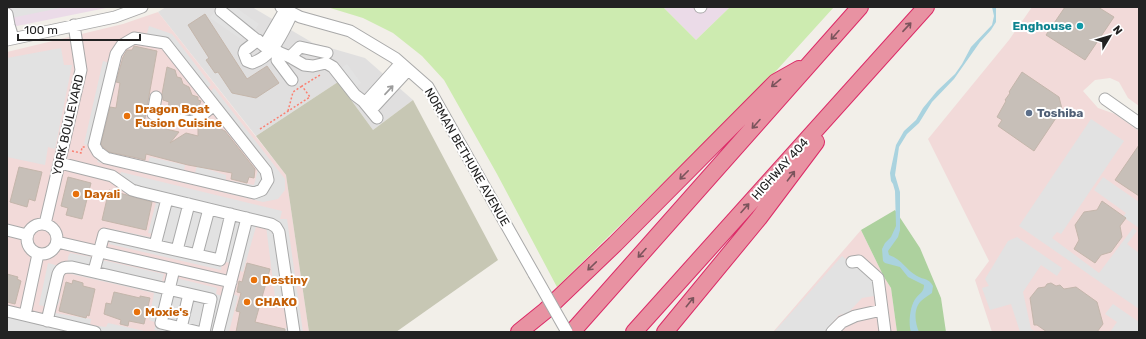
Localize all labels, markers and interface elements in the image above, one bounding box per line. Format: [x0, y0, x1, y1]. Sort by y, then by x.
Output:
scale bar [18, 16, 140, 42]
north arrow [1090, 16, 1130, 56]
place label: Enghouse [1012, 19, 1072, 33]
marker: Enghouse [1075, 21, 1085, 31]
one-way arrow [903, 22, 912, 32]
text: 100 m [24, 23, 58, 37]
text: N [1110, 23, 1125, 37]
one-way arrow [830, 30, 839, 40]
street label: YORK BOULEVARD [50, 73, 86, 177]
one-way arrow [771, 79, 782, 88]
one-way arrow [385, 85, 394, 95]
street label: NORMAN BETHUNE AVENUE [422, 85, 512, 229]
place label: Dragon Boat Fusion Cuisine [135, 102, 222, 130]
place label: Toshiba [1037, 106, 1083, 120]
marker: Toshiba [1024, 108, 1034, 118]
marker: Dragon Boat Fusion Cuisine [122, 111, 132, 121]
one-way arrow [752, 119, 761, 130]
street label: HIGHWAY 404 [749, 135, 812, 203]
one-way arrow [679, 170, 689, 180]
one-way arrow [787, 170, 795, 181]
place label: Dayali [84, 187, 120, 201]
marker: Dayali [71, 189, 81, 199]
one-way arrow [740, 203, 749, 214]
one-way arrow [637, 248, 646, 258]
one-way arrow [587, 261, 597, 271]
place label: Destiny [262, 273, 308, 287]
marker: Destiny [249, 275, 259, 285]
place label: CHAKO [255, 295, 297, 309]
one-way arrow [686, 296, 695, 307]
marker: CHAKO [242, 297, 252, 307]
place label: Moxie's [145, 305, 189, 319]
marker: Moxie's [132, 307, 142, 317]

